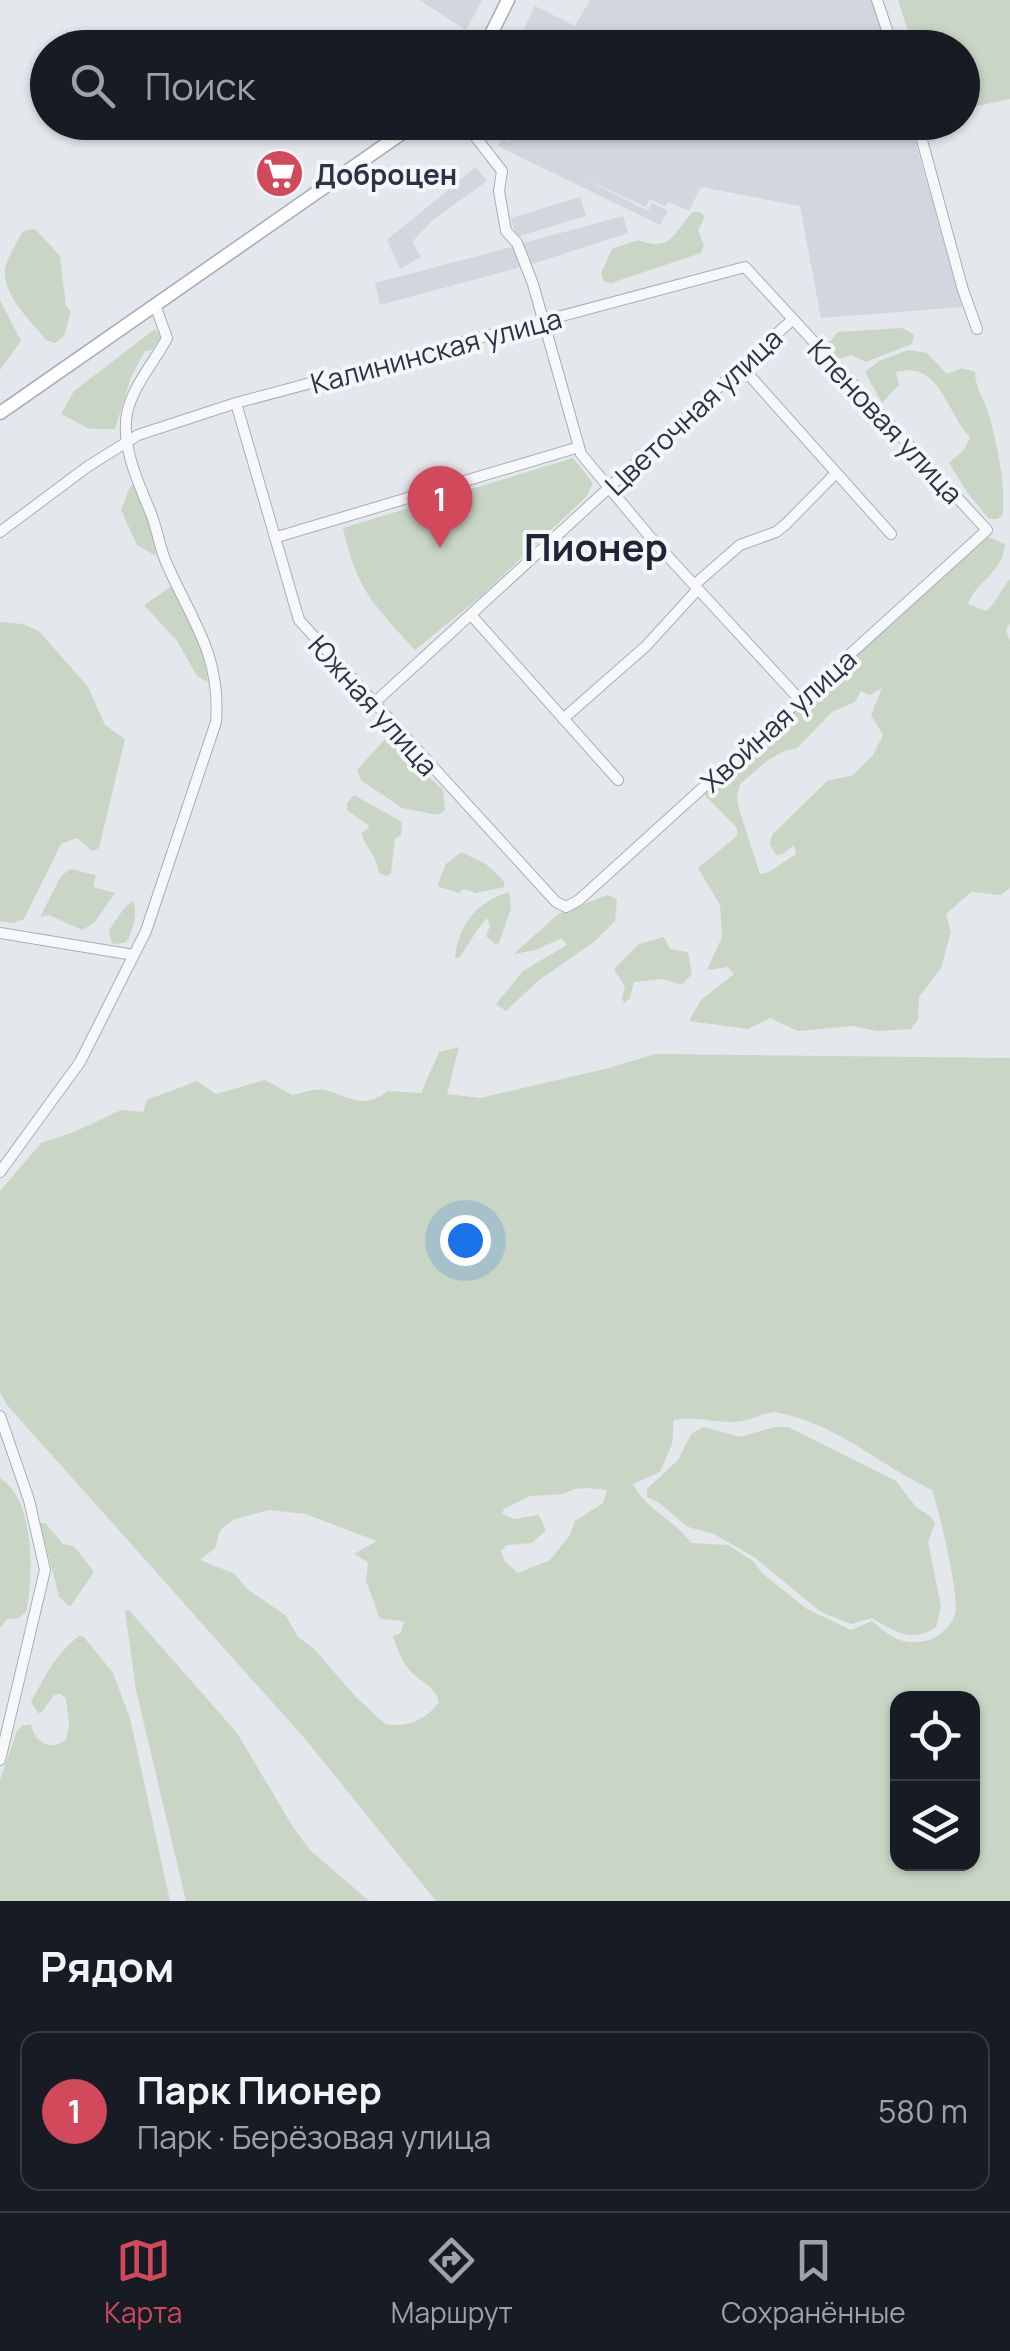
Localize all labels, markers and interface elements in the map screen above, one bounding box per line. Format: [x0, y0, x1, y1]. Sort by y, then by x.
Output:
search box [30, 30, 980, 140]
icon: search [65, 58, 120, 113]
text: Поиск [145, 59, 255, 111]
supermarket icon: Доброцен [254, 148, 306, 200]
place label: Доброцен [315, 155, 457, 193]
street label: Калининская улица [306, 298, 566, 402]
street label: Цветочная улица [596, 319, 790, 503]
street label: Кленовая улица [800, 331, 972, 511]
pin: 1 [408, 466, 472, 548]
district label: Пионер [524, 520, 668, 572]
street label: Южная улица [301, 627, 447, 783]
street label: Хвойная улица [692, 640, 864, 800]
your location [440, 1215, 491, 1266]
map controls [890, 1691, 980, 1871]
button: locate [890, 1691, 980, 1781]
button: layers [890, 1781, 980, 1871]
text: Рядом [40, 1937, 174, 1995]
text: Парк Пионер [137, 2063, 382, 2115]
text: 1 [67, 2089, 82, 2133]
text: 580 m [878, 2089, 968, 2133]
text: Парк · Берёзовая улица [137, 2115, 491, 2159]
tab: Карта [104, 2233, 182, 2331]
tab: Маршрут [391, 2233, 513, 2331]
tab: Сохранённые [721, 2233, 906, 2331]

